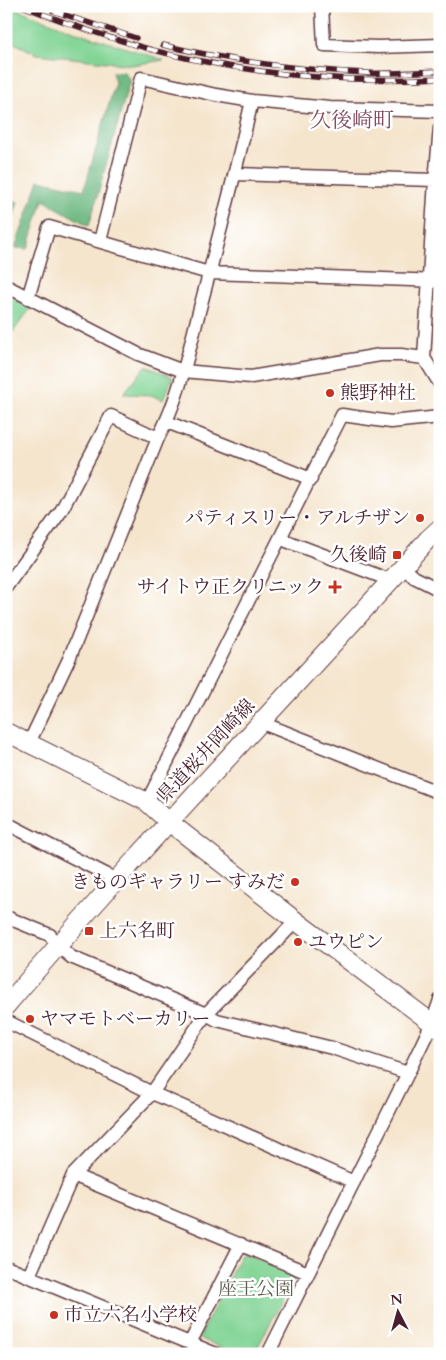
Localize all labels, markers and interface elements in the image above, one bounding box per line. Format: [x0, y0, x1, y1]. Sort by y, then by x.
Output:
district label: 久後崎町 [310, 106, 394, 135]
place label: 熊野神社 [340, 380, 416, 406]
marker: 熊野神社 [324, 387, 336, 399]
place label: パティスリー・アルチザン [185, 505, 410, 531]
marker: パティスリー・アルチザン [414, 512, 426, 524]
place label: 久後崎 [330, 542, 387, 568]
marker: 久後崎 [391, 549, 403, 561]
place label: サイトウ正クリニック [136, 574, 324, 600]
marker: サイトウ正クリニック [328, 580, 342, 594]
street label: 県道桜井岡崎線 [151, 693, 261, 809]
place label: きものギャラリー すみだ [71, 869, 285, 895]
marker: きものギャラリー すみだ [289, 876, 301, 888]
place label: 上六名町 [99, 918, 175, 944]
marker: 上六名町 [83, 925, 95, 937]
place label: ユウピン [308, 929, 384, 955]
marker: ユウピン [292, 936, 304, 948]
place label: ヤマモトベーカリー [40, 1006, 211, 1032]
marker: ヤマモトベーカリー [24, 1013, 36, 1025]
park label: 座王公園 [218, 1276, 294, 1302]
north arrow [374, 1288, 424, 1338]
text: N [390, 1289, 404, 1310]
place label: 市立六名小学校 [64, 1302, 197, 1328]
marker: 市立六名小学校 [48, 1309, 60, 1321]

